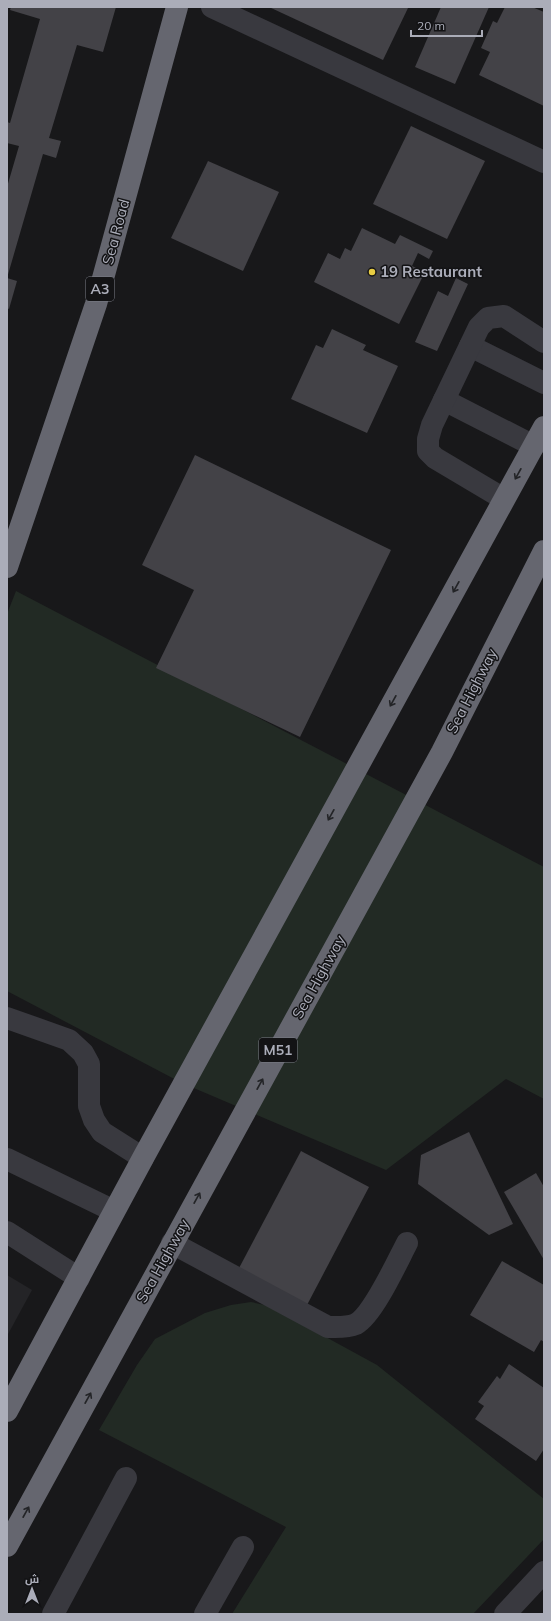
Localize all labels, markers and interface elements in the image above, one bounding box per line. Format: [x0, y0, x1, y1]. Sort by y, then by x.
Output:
scale bar [411, 12, 482, 38]
text: 20 m [417, 18, 445, 33]
street label: Sea Road [98, 197, 133, 267]
place label: 19 Restaurant [380, 262, 482, 281]
marker: 19 Restaurant [367, 267, 377, 277]
road number: A3 [86, 277, 114, 301]
one-way arrow [514, 467, 522, 479]
one-way arrow [451, 581, 459, 593]
street label: Sea Highway [442, 645, 501, 737]
one-way arrow [389, 695, 397, 707]
one-way arrow [326, 809, 334, 821]
street label: Sea Highway [288, 931, 349, 1022]
road number: M51 [259, 1038, 297, 1062]
one-way arrow [256, 1078, 264, 1090]
one-way arrow [194, 1192, 202, 1204]
street label: Sea Highway [132, 1215, 193, 1306]
one-way arrow [85, 1392, 92, 1404]
one-way arrow [22, 1506, 30, 1518]
north arrow [12, 1569, 52, 1609]
text: ش [25, 1572, 39, 1586]

